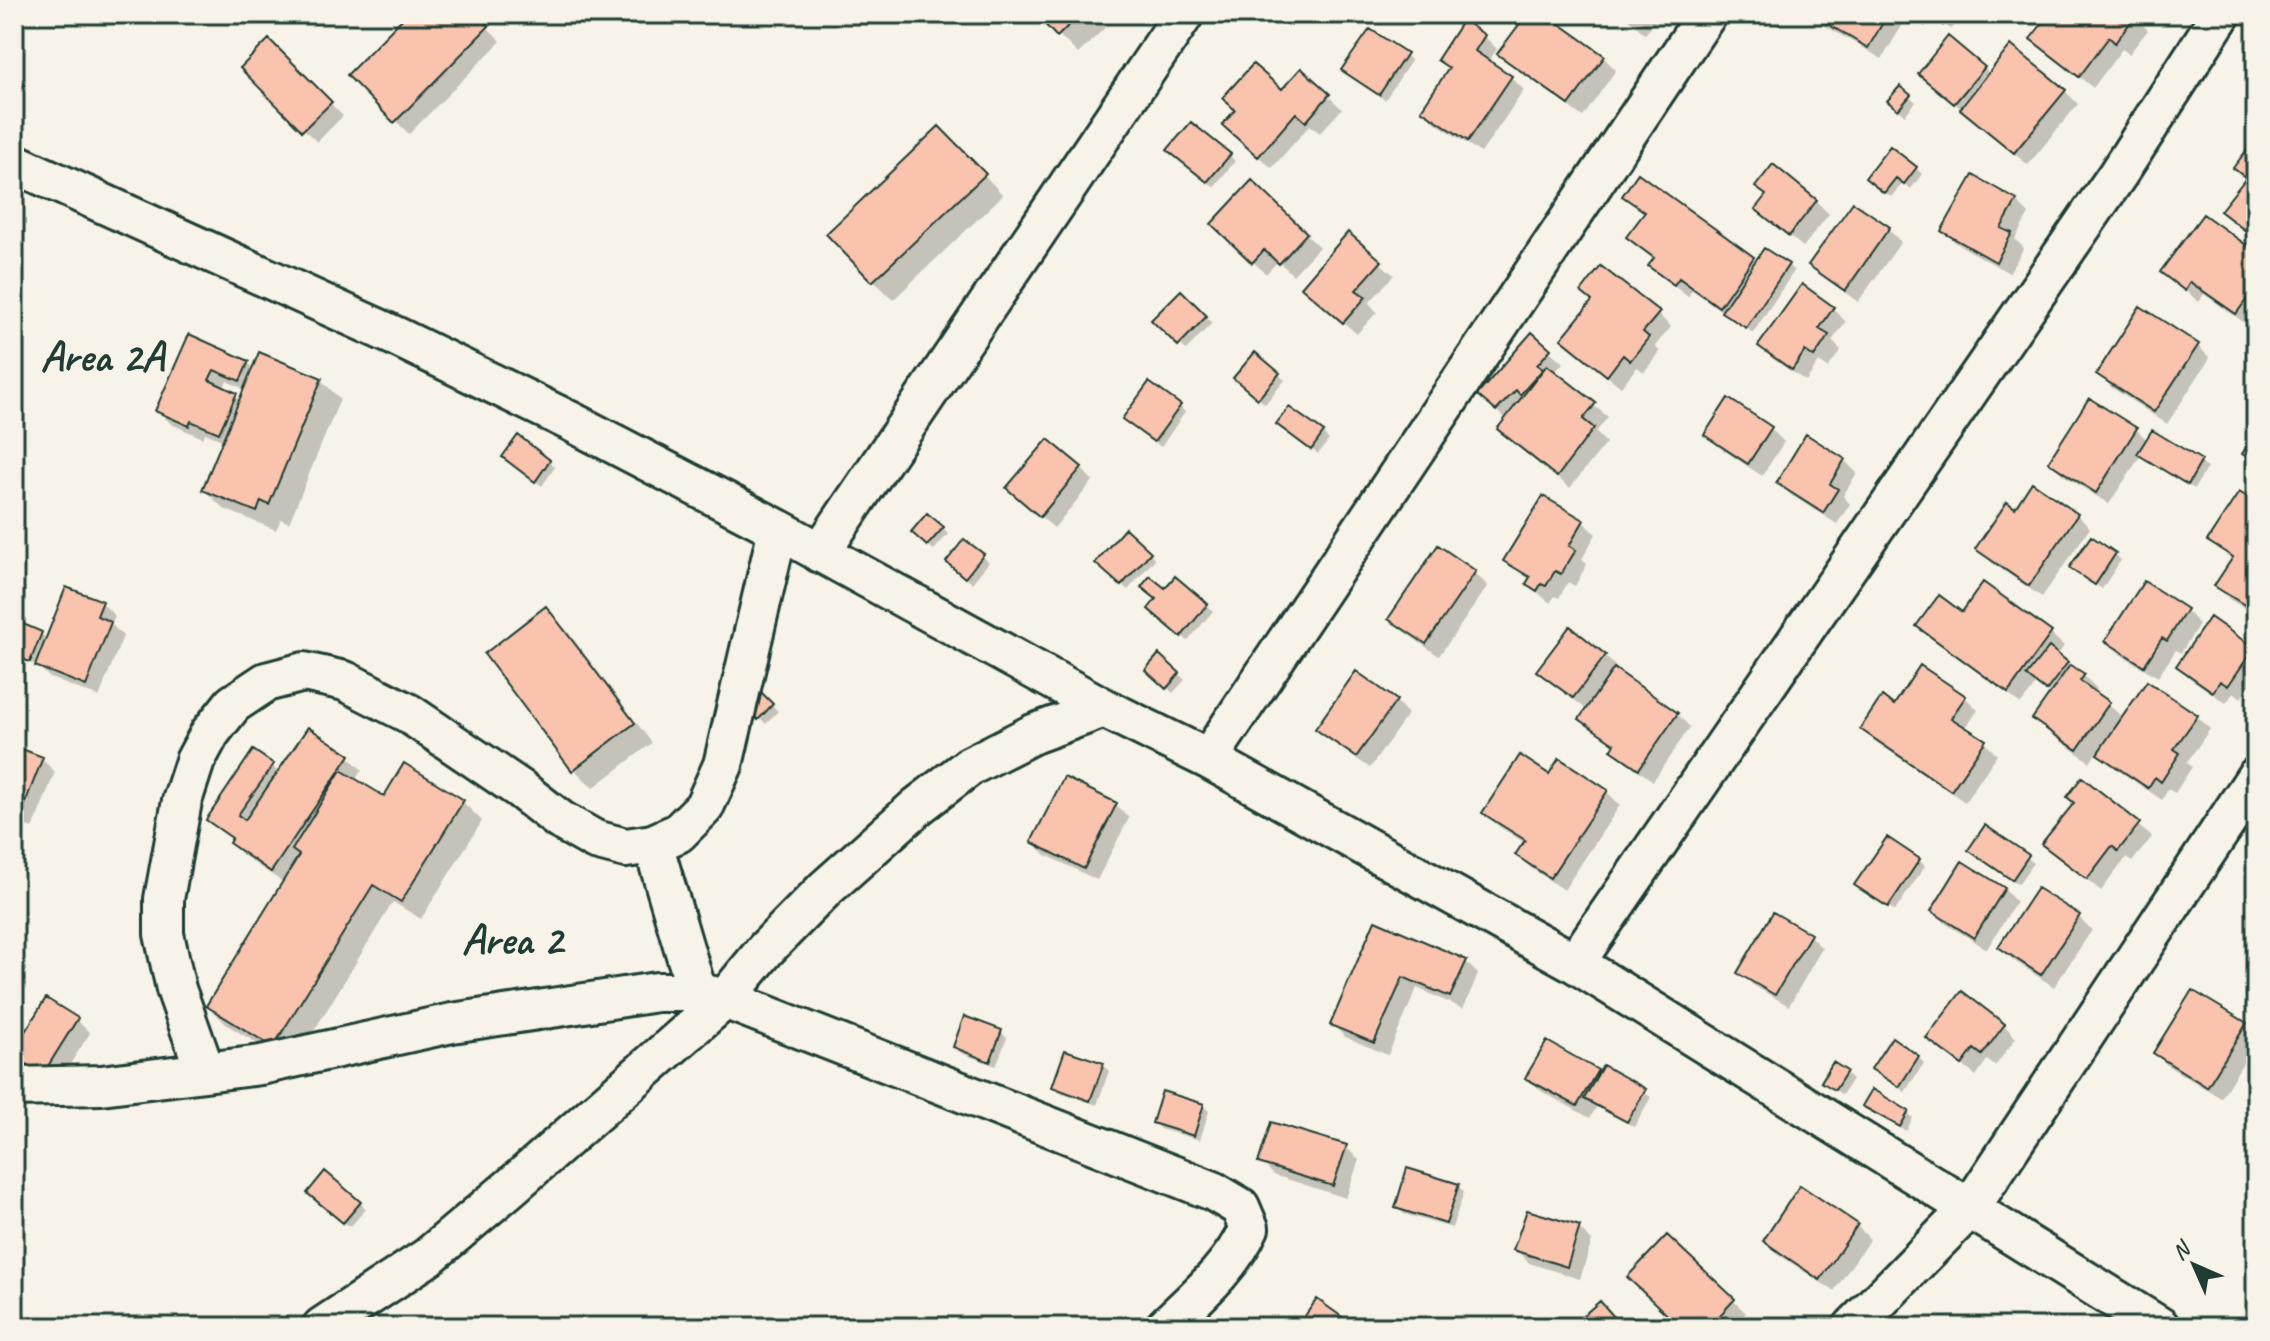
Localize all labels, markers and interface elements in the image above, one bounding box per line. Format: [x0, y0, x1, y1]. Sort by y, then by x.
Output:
district label: Area 2A [40, 329, 167, 384]
district label: Area 2 [461, 912, 567, 967]
north arrow [2154, 1225, 2234, 1305]
text: N [2166, 1234, 2198, 1266]

